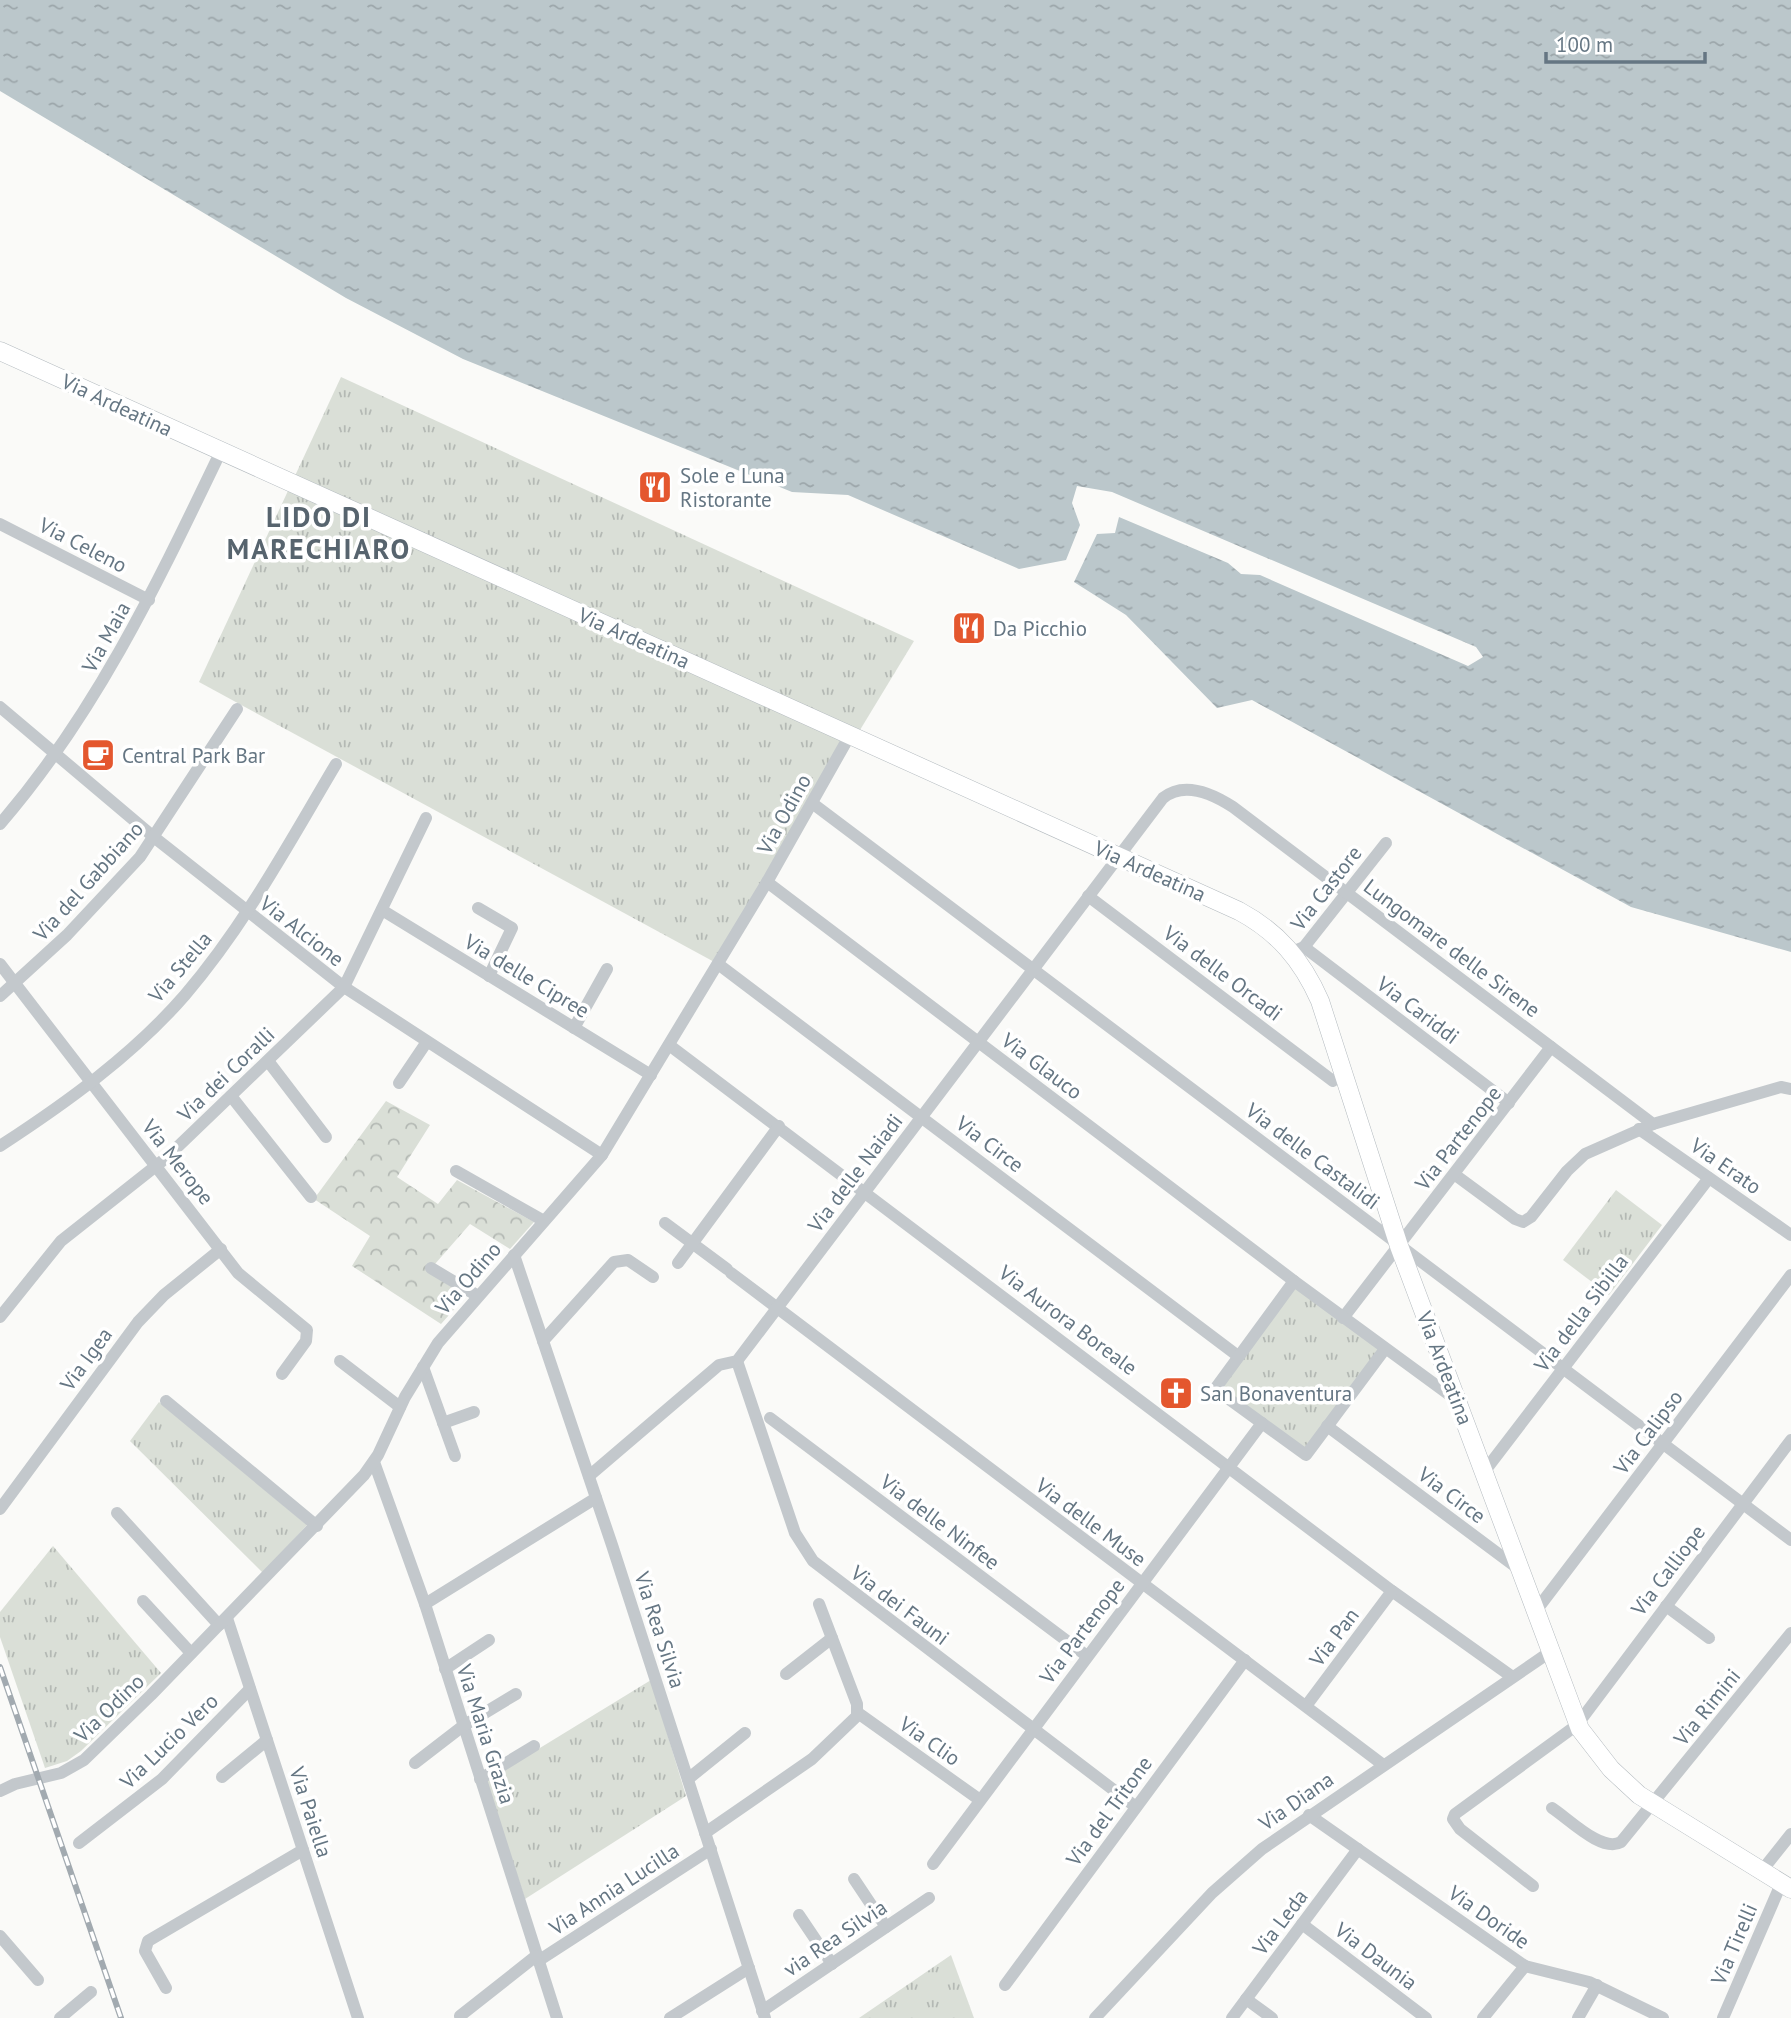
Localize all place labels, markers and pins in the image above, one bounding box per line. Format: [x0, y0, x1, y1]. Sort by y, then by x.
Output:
place label: Sole e Luna Ristorante [680, 462, 785, 513]
restaurant icon: Sole e Luna Ristorante [636, 468, 674, 506]
restaurant icon: Da Picchio [950, 609, 988, 647]
place label: Da Picchio [993, 615, 1087, 642]
cafe icon: Central Park Bar [79, 736, 117, 774]
place label: Central Park Bar [122, 742, 265, 769]
church icon: San Bonaventura [1157, 1374, 1195, 1412]
place label: San Bonaventura [1200, 1380, 1352, 1407]

